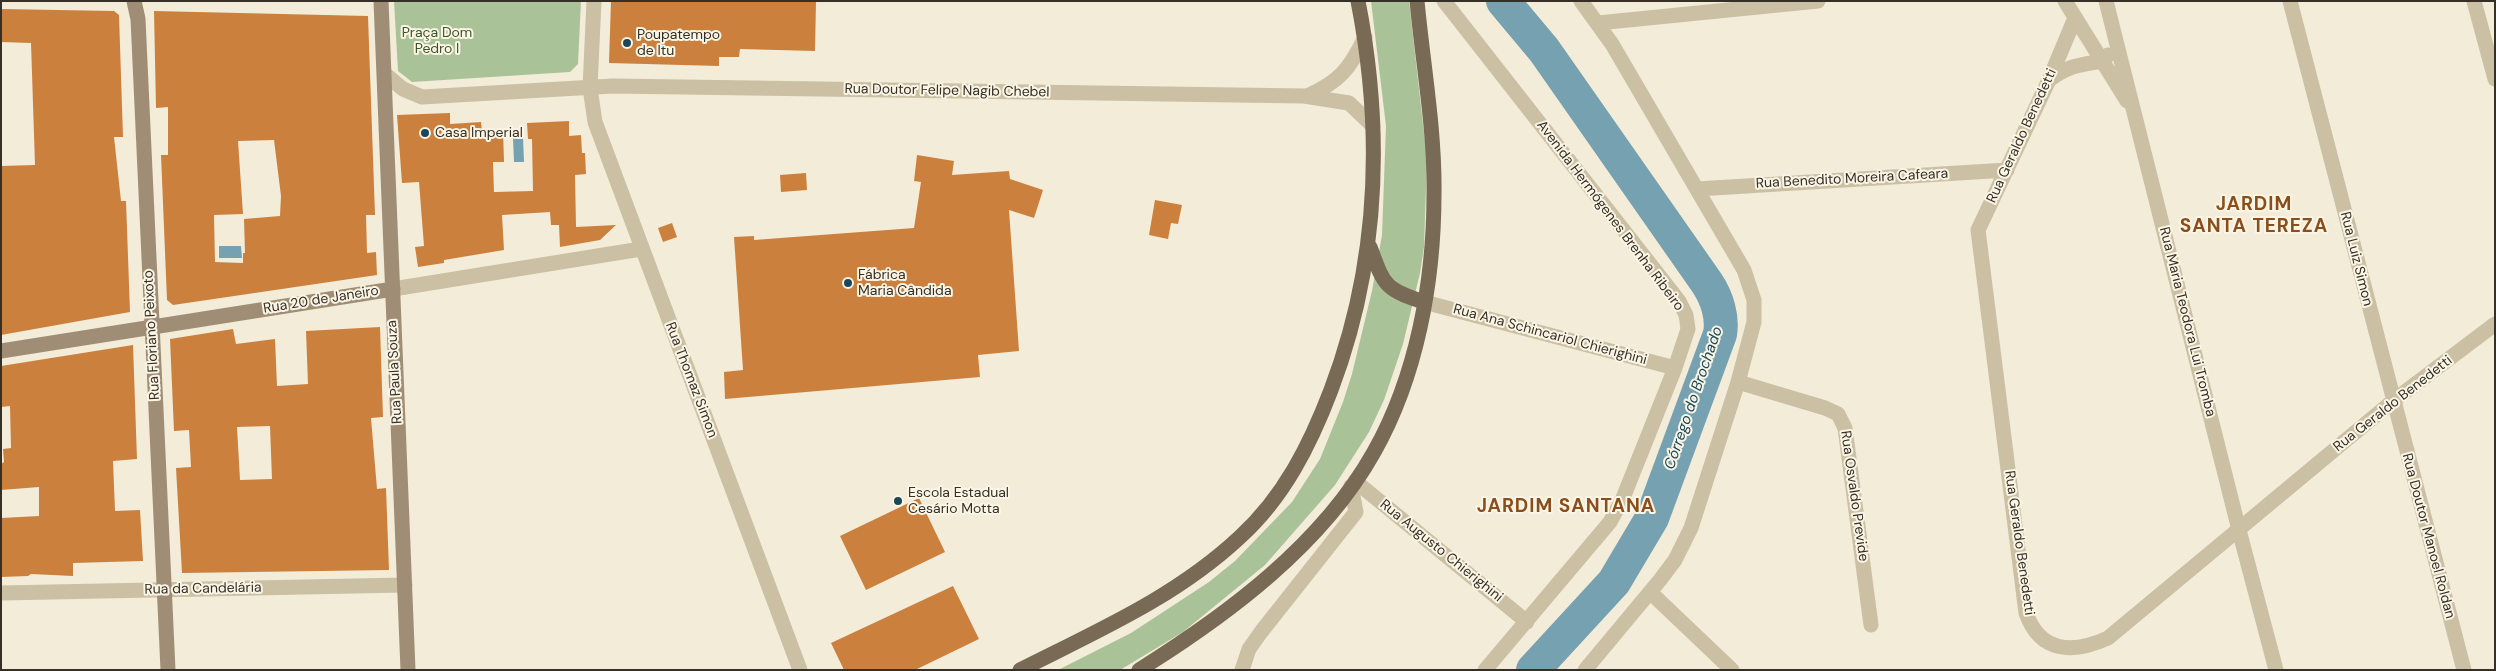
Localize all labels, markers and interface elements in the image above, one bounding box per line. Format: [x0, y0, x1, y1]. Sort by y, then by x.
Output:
park label: Praça Dom Pedro I [402, 25, 472, 58]
place label: Poupatempo de Itu [637, 27, 720, 59]
marker: Poupatempo de Itu [621, 37, 633, 49]
street label: Rua Geraldo Benedetti [1983, 66, 2061, 206]
street label: Rua Doutor Felipe Nagib Chebel [844, 81, 1050, 101]
street label: Avenida Hermógenes Brenha Ribeiro [1533, 117, 1687, 315]
place label: Casa Imperial [435, 125, 523, 141]
marker: Casa Imperial [419, 127, 431, 139]
street label: Rua Benedito Moreira Cafeara [1755, 166, 1949, 192]
district label: JARDIM SANTA TEREZA [2178, 194, 2330, 238]
street label: Rua Luiz Simon [2336, 210, 2376, 308]
street label: Rua Maria Teodora Lui Tromba [2155, 225, 2219, 419]
place label: Fábrica Maria Cândida [858, 267, 951, 300]
street label: Rua Floriano Peixoto [140, 270, 164, 400]
marker: Fábrica Maria Cândida [842, 277, 854, 289]
street label: Rua 20 de Janeiro [262, 283, 380, 317]
street label: Rua Ana Schincariol Chierighini [1451, 301, 1649, 369]
street label: Rua Paula Souza [384, 320, 406, 424]
street label: Rua Thomaz Simon [661, 320, 721, 440]
water label: Córrego do Brochado [1661, 324, 1727, 472]
street label: Rua Geraldo Benedetti [2330, 352, 2456, 456]
street label: Rua Osvaldo Previde [1837, 430, 1871, 562]
street label: Rua Doutor Manoel Roldan [2398, 452, 2458, 620]
street label: Rua Geraldo Benedetti [2001, 469, 2037, 617]
place label: Escola Estadual Cesário Motta [908, 485, 1009, 518]
marker: Escola Estadual Cesário Motta [892, 495, 904, 507]
street label: Rua Augusto Chierighini [1376, 496, 1506, 606]
district label: JARDIM SANTANA [1475, 496, 1657, 518]
street label: Rua da Candelária [144, 580, 262, 598]

